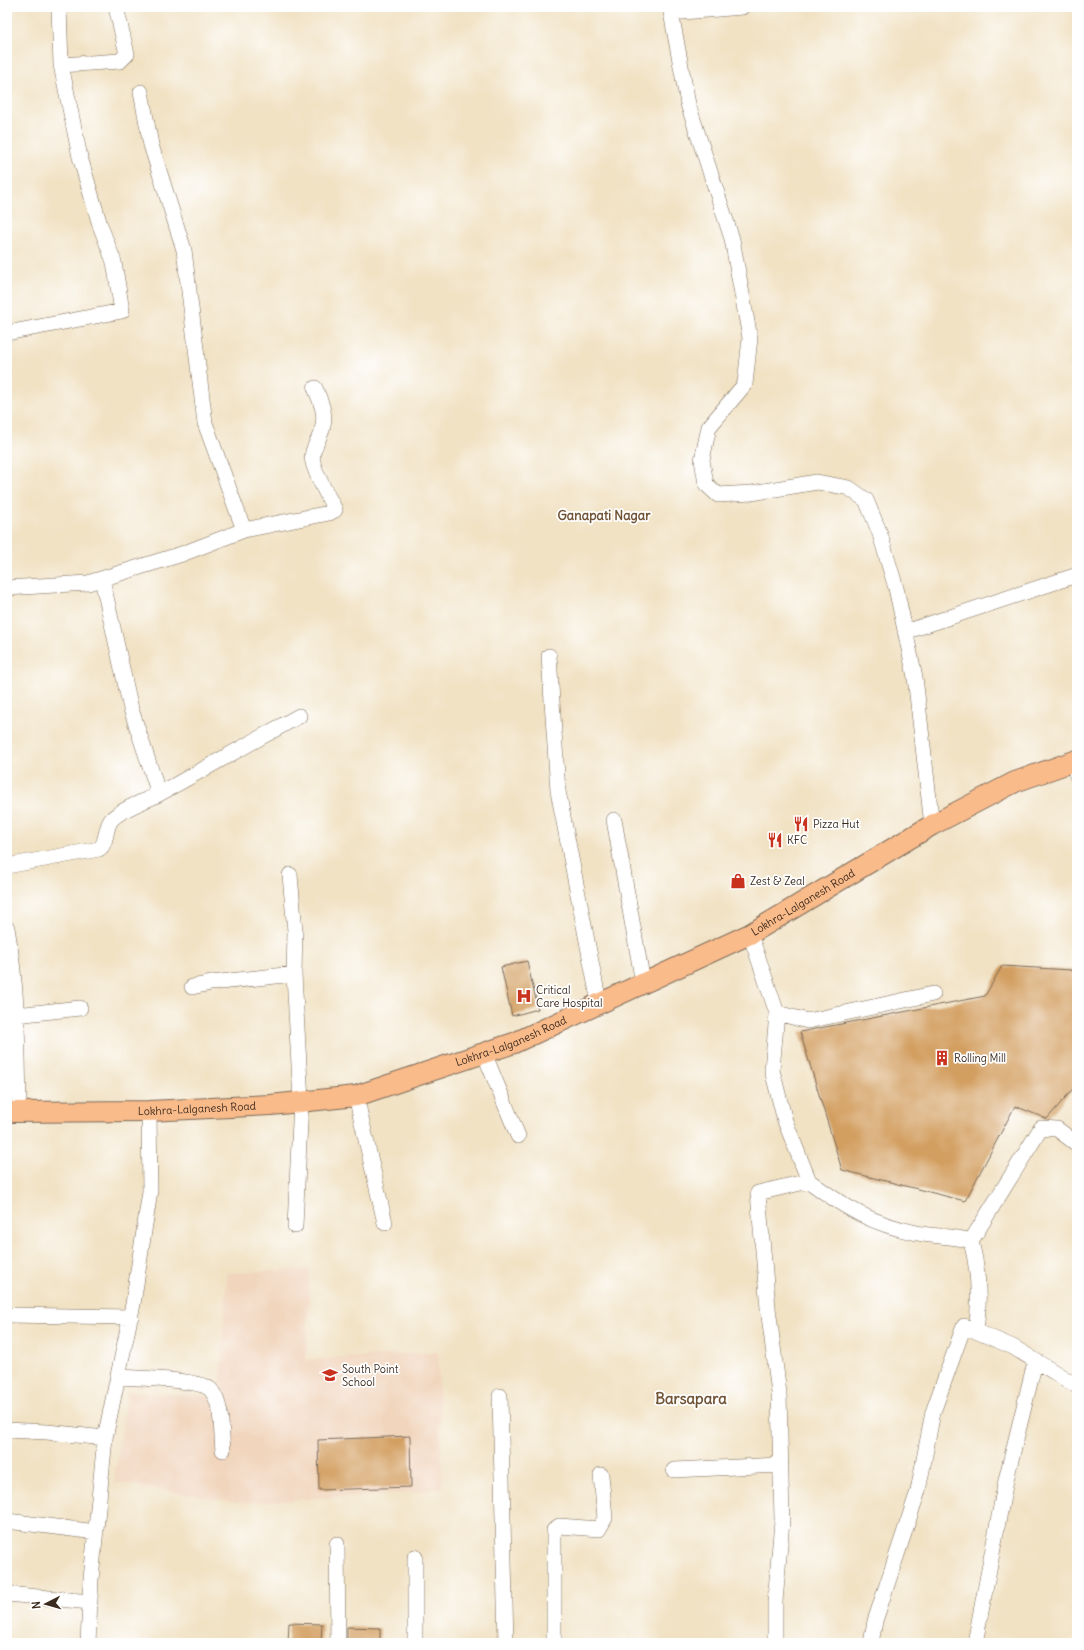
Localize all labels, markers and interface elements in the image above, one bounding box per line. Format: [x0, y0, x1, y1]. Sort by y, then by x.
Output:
district label: Ganapati Nagar [557, 507, 651, 524]
restaurant icon: Pizza Hut [792, 815, 810, 833]
place label: Pizza Hut [813, 817, 860, 831]
restaurant icon: KFC [766, 831, 784, 849]
place label: KFC [787, 833, 807, 847]
street label: Lokhra-Lalganesh Road [749, 866, 858, 939]
shop icon: Zest & Zeal [729, 872, 747, 890]
place label: Zest & Zeal [750, 874, 805, 888]
place label: Critical Care Hospital [536, 983, 602, 1010]
hospital icon: Critical Care Hospital [515, 987, 533, 1005]
street label: Lokhra-Lalganesh Road [453, 1013, 569, 1069]
building icon: Rolling Mill [933, 1049, 951, 1067]
place label: Rolling Mill [954, 1051, 1006, 1065]
street label: Lokhra-Lalganesh Road [138, 1099, 257, 1118]
place label: South Point School [342, 1362, 399, 1389]
school or university icon: South Point School [321, 1366, 339, 1384]
district label: Barsapara [655, 1389, 727, 1409]
north arrow [26, 1584, 66, 1624]
text: N [29, 1601, 43, 1610]

